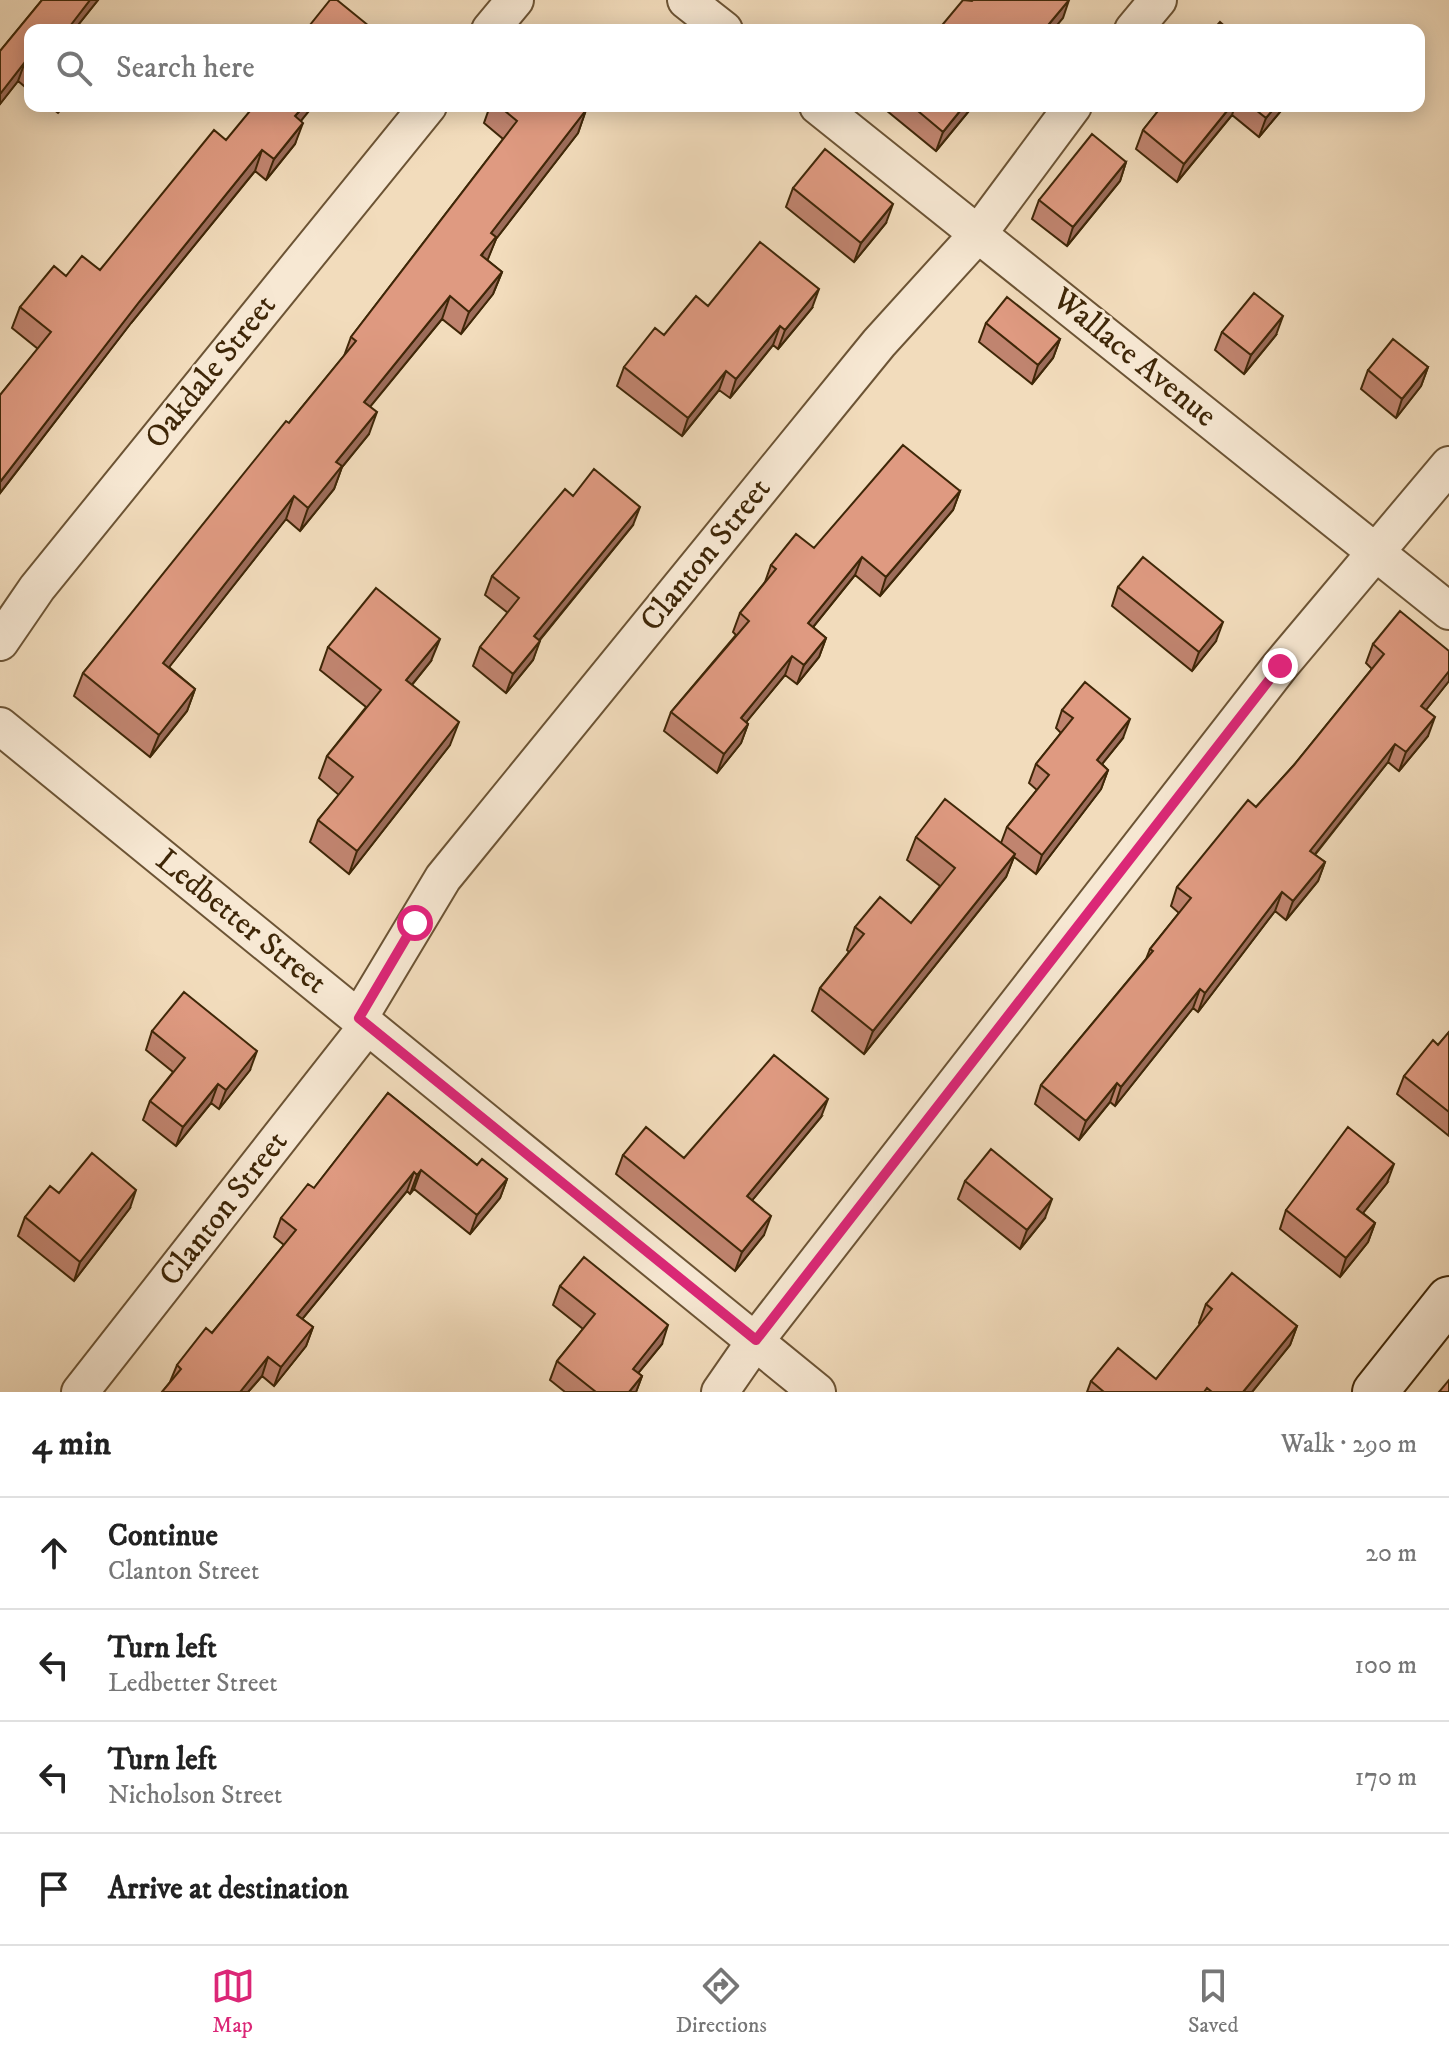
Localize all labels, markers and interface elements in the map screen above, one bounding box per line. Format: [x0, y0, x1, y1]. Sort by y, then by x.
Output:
search box [24, 24, 1425, 112]
icon: search [52, 46, 96, 90]
text: Search here [116, 50, 255, 87]
street label: Wallace Avenue [1043, 279, 1224, 436]
street label: Oakdale Street [137, 287, 285, 457]
street label: Clanton Street [632, 470, 780, 640]
route end [1262, 648, 1298, 684]
street label: Ledbetter Street [147, 841, 335, 1003]
route start [397, 905, 433, 941]
street label: Clanton Street [151, 1123, 297, 1295]
text: 4 min [32, 1423, 111, 1465]
text: Walk · 290 m [1281, 1428, 1417, 1461]
text: Continue [108, 1518, 218, 1555]
icon: ahead [32, 1531, 76, 1575]
text: 20 m [1365, 1537, 1417, 1570]
text: Clanton Street [108, 1555, 259, 1588]
text: Turn left [108, 1630, 217, 1667]
icon: left [32, 1643, 76, 1687]
text: 100 m [1354, 1649, 1417, 1682]
text: Ledbetter Street [108, 1667, 278, 1700]
text: Turn left [108, 1742, 217, 1779]
icon: left [32, 1755, 76, 1799]
text: 170 m [1355, 1761, 1417, 1794]
text: Nicholson Street [108, 1779, 282, 1812]
icon: arrive [32, 1867, 76, 1911]
text: Arrive at destination [108, 1871, 349, 1908]
tab: Map [211, 1964, 255, 2039]
tab: Directions [676, 1964, 767, 2039]
tab: Saved [1188, 1964, 1238, 2039]

